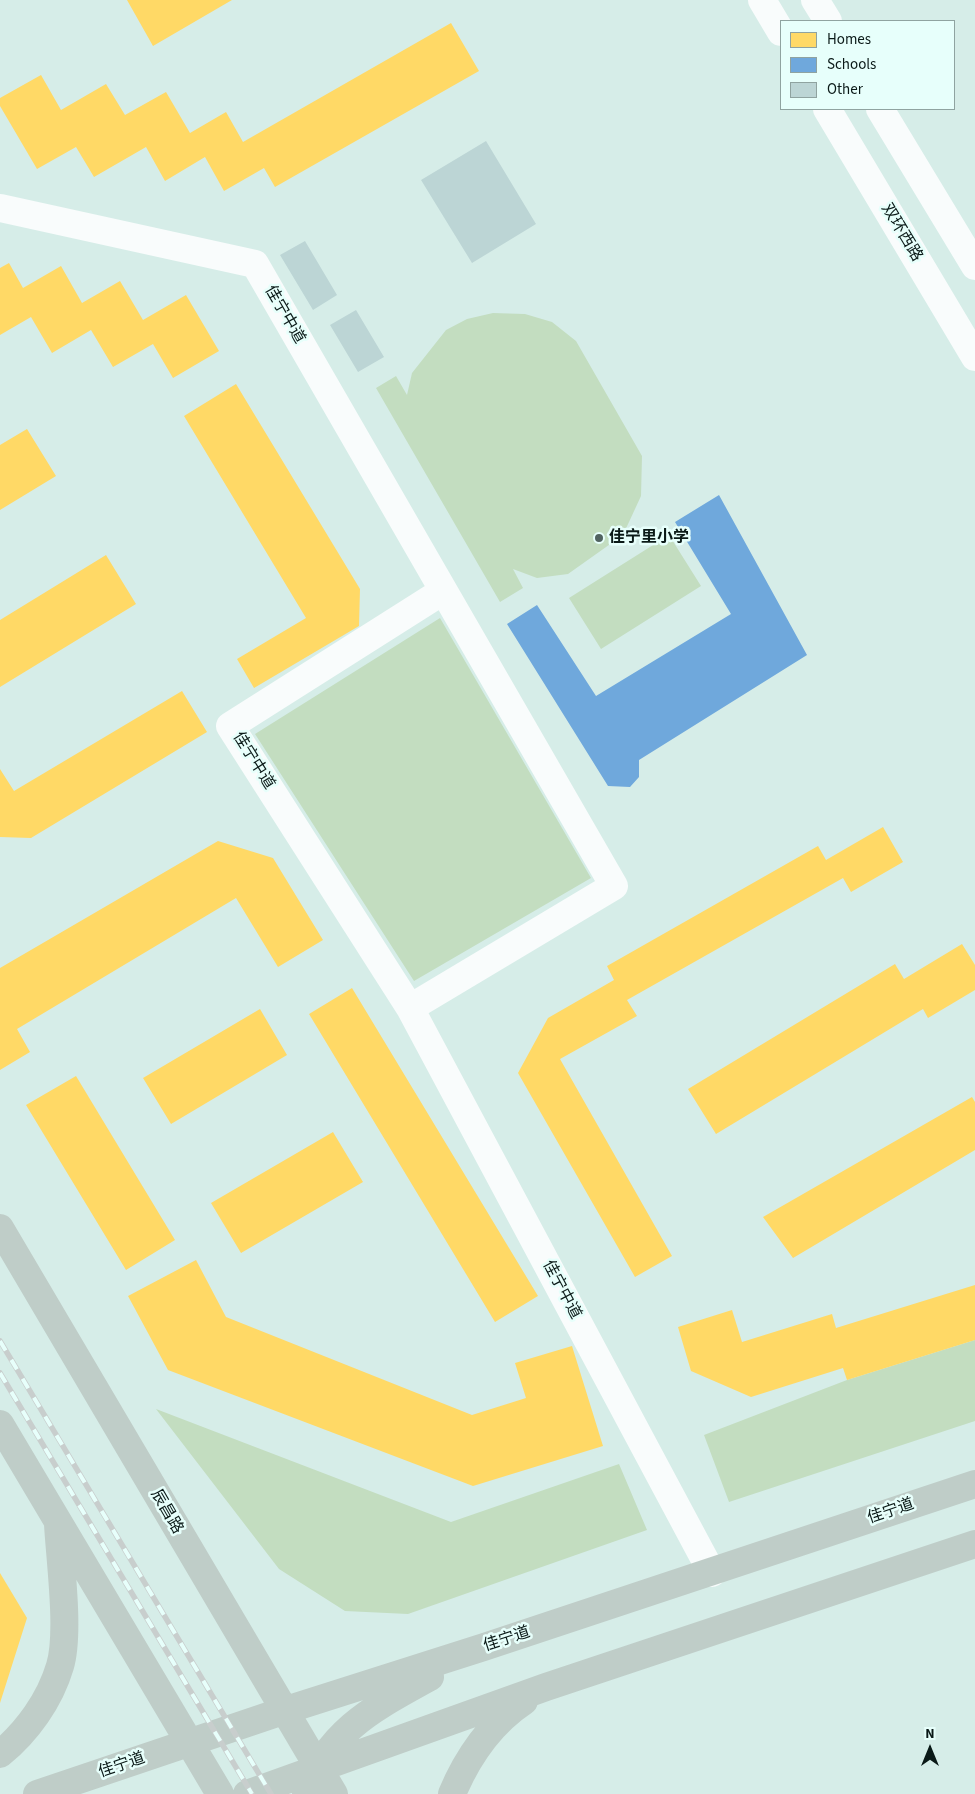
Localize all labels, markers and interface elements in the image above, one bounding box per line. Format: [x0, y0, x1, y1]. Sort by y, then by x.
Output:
legend [780, 20, 955, 110]
text: Homes [827, 29, 871, 50]
text: Schools [827, 54, 876, 75]
text: Other [827, 79, 863, 100]
street label: 双环西路 [876, 201, 926, 265]
street label: 佳宁中道 [260, 282, 308, 348]
place label: 佳宁里小学 [609, 528, 689, 548]
marker: 佳宁里小学 [593, 532, 605, 544]
street label: 佳宁中道 [228, 729, 278, 793]
street label: 佳宁中道 [538, 1257, 584, 1323]
street label: 辰昌路 [146, 1486, 186, 1538]
street label: 佳宁道 [865, 1495, 917, 1529]
street label: 佳宁道 [481, 1623, 533, 1657]
north arrow [905, 1724, 955, 1774]
text: N [925, 1724, 935, 1744]
street label: 佳宁道 [96, 1749, 148, 1783]

